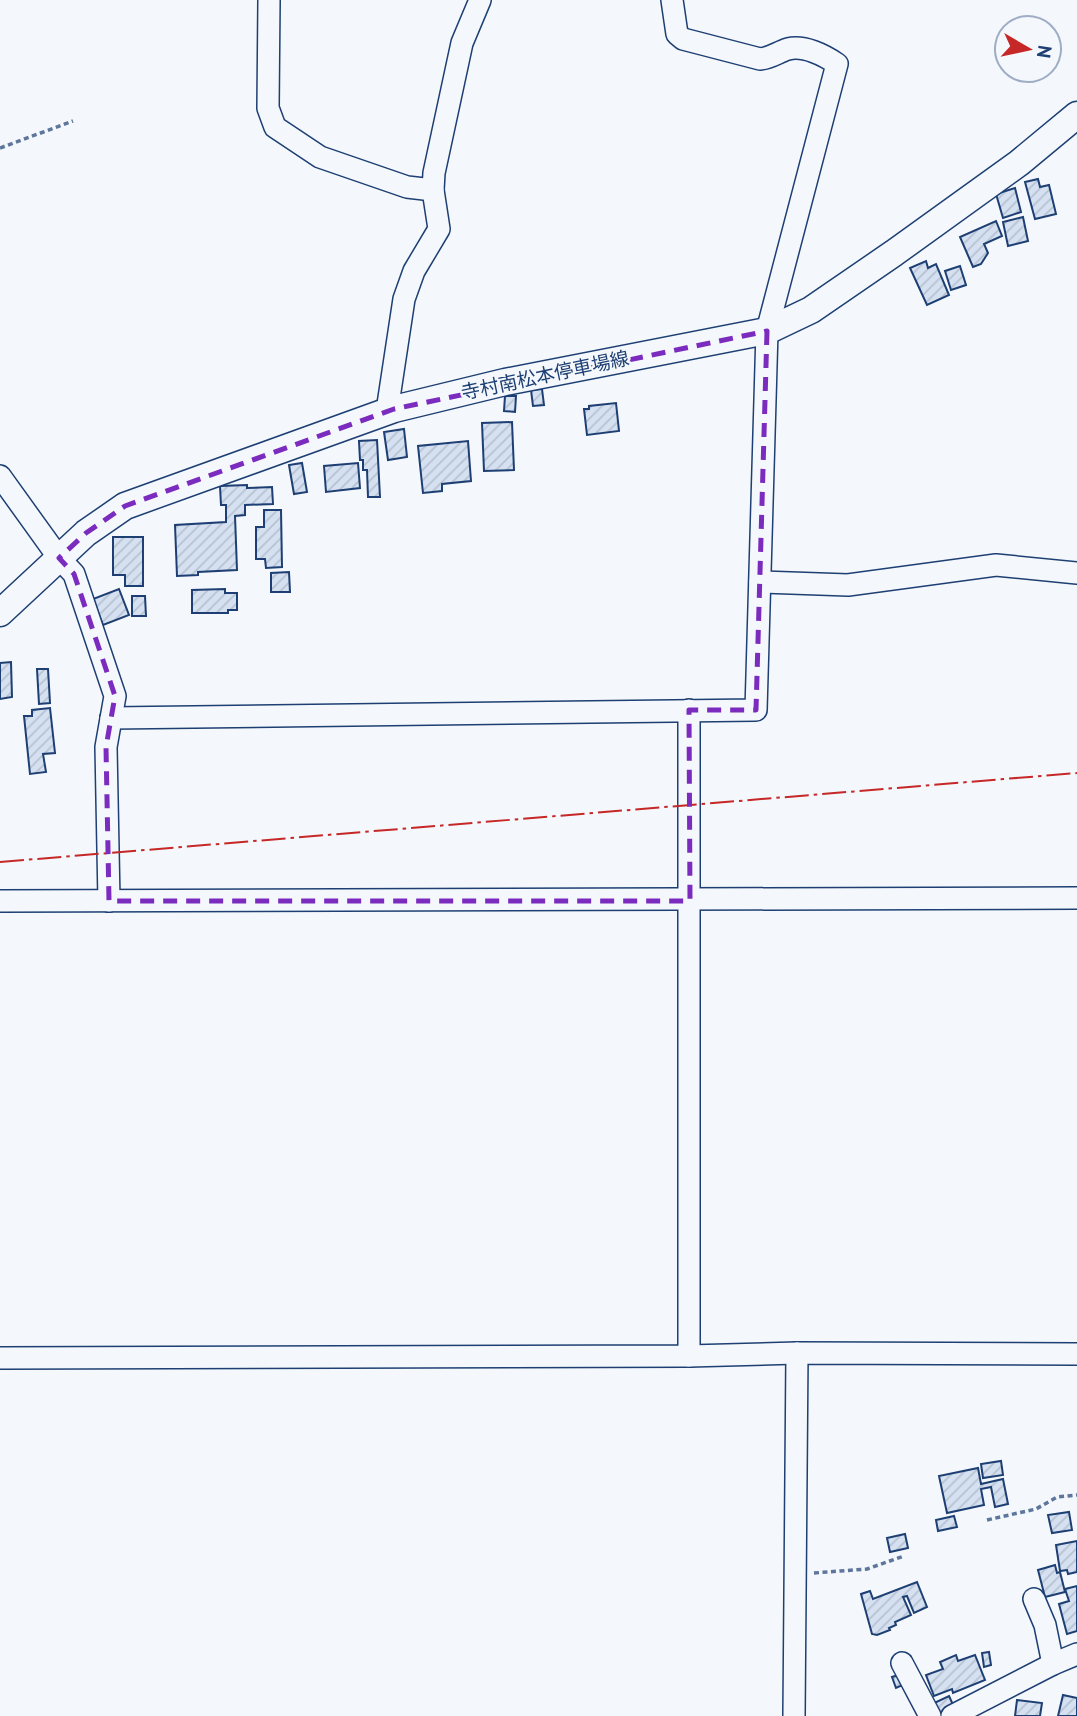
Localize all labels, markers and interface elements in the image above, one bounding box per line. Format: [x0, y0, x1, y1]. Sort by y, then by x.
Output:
north arrow [993, 14, 1063, 84]
text: N [1032, 44, 1058, 60]
street label: 寺村南松本停車場線 [459, 345, 631, 405]

